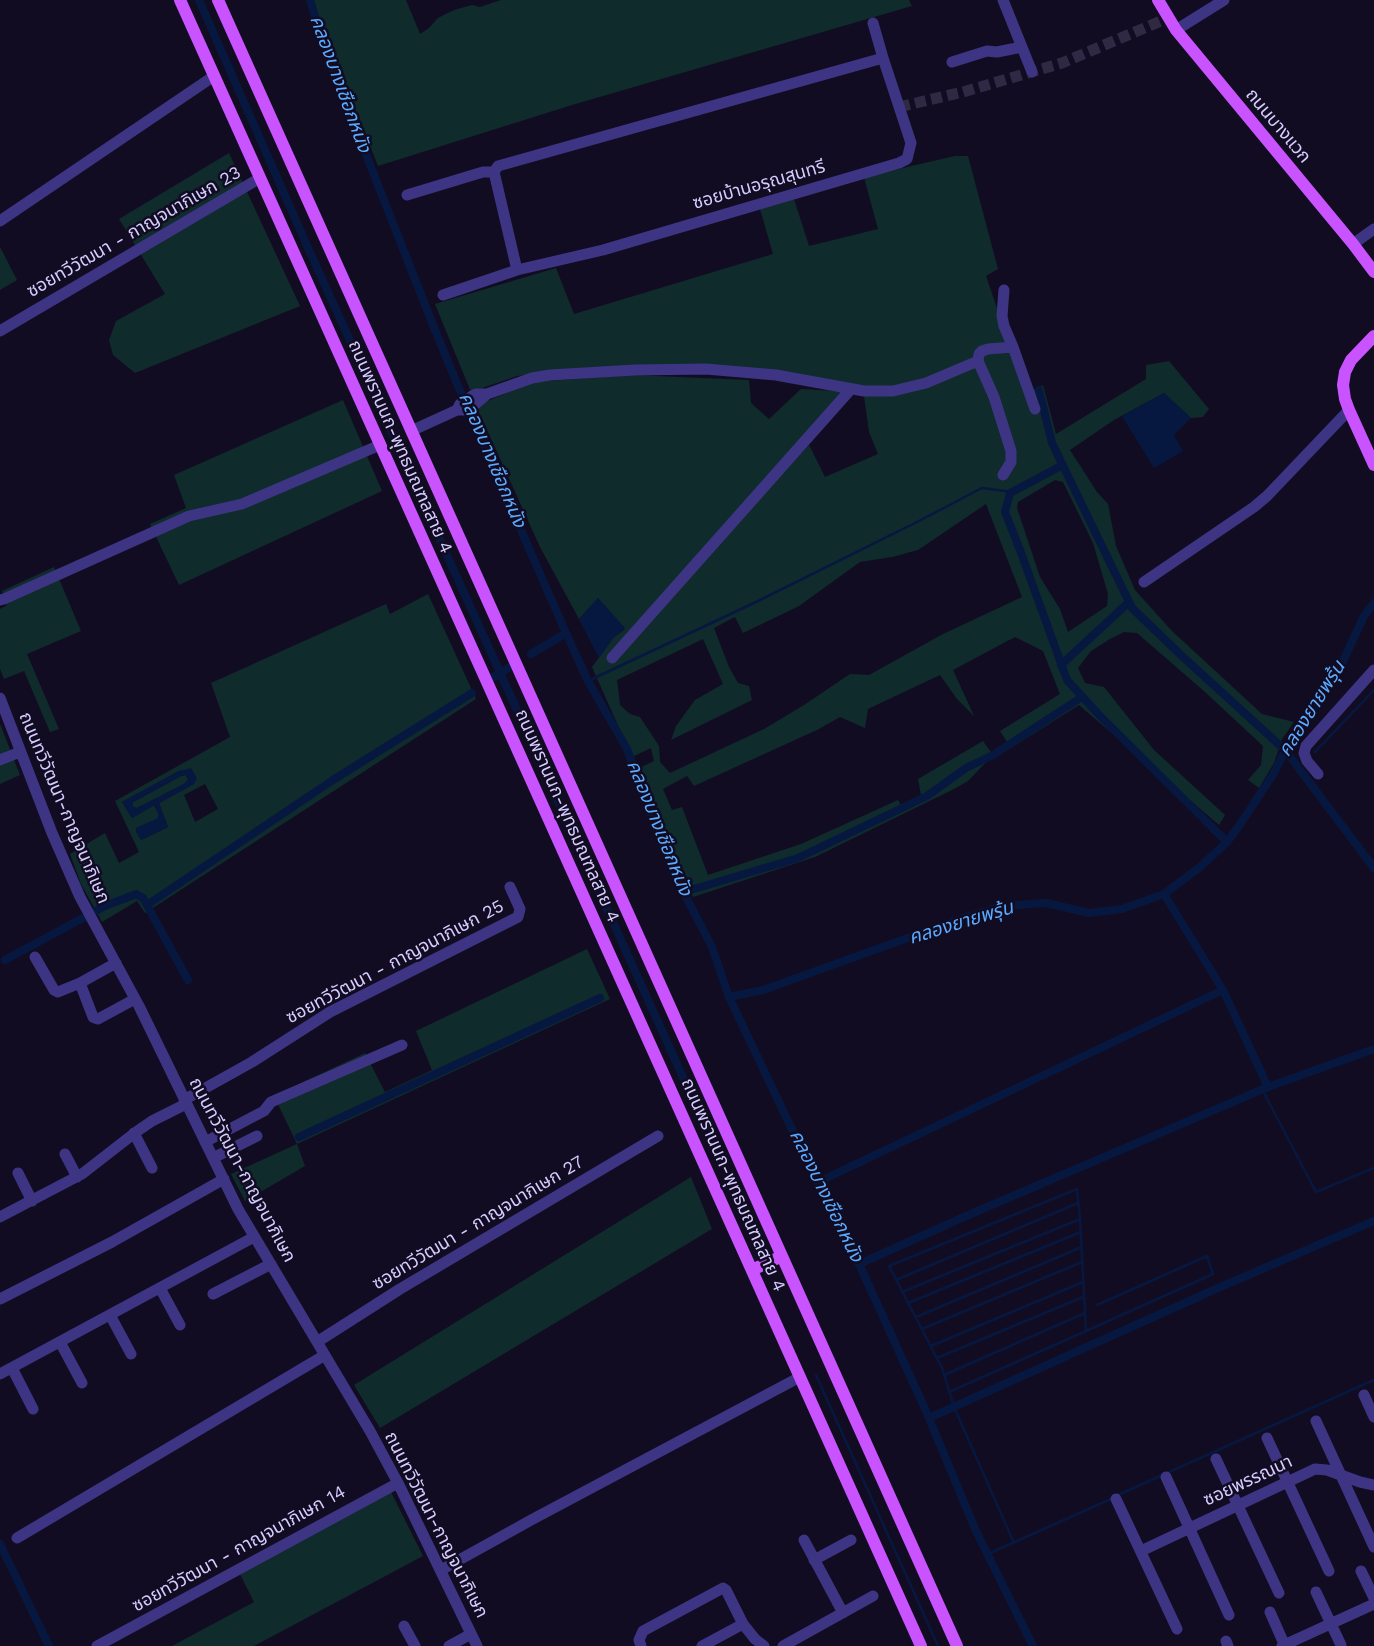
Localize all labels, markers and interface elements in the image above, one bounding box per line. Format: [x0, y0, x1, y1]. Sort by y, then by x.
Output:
water label: คลองบางเชือกหนัง [305, 12, 375, 156]
street label: ถนนบางแวก [1241, 84, 1315, 168]
street label: ซอยบ้านอรุณสุนทรี [690, 156, 828, 214]
street label: ซอยทวีวัฒนา - กาญจนาภิเษก 23 [23, 162, 245, 302]
street label: ถนนพรานนก-พุทธมณฑลสาย 4 [343, 337, 457, 557]
water label: คลองบางเชือกหนัง [453, 389, 531, 531]
water label: คลองยายพรุ้น [1274, 657, 1350, 761]
street label: ถนนพรานนก-พุทธมณฑลสาย 4 [510, 706, 624, 926]
street label: ถนนทวีวัฒนา-กาญจนาภิเษก [14, 709, 114, 907]
water label: คลองบางเชือกหนัง [621, 757, 697, 899]
street label: ซอยทวีวัฒนา - กาญจนาภิเษก 25 [282, 895, 508, 1029]
water label: คลองยายพรุ้น [906, 896, 1016, 950]
street label: ถนนทวีวัฒนา-กาญจนาภิเษก [184, 1074, 300, 1266]
street label: ถนนพรานนก-พุทธมณฑลสาย 4 [676, 1075, 790, 1295]
water label: คลองบางเชือกหนัง [784, 1126, 868, 1266]
street label: ซอยทวีวัฒนา - กาญจนาภิเษก 27 [368, 1151, 588, 1295]
street label: ถนนทวีวัฒนา-กาญจนาภิเษก [380, 1428, 492, 1622]
street label: ซอยพรรณนา [1200, 1451, 1296, 1511]
street label: ซอยทวีวัฒนา - กาญจนาภิเษก 14 [129, 1481, 349, 1617]

